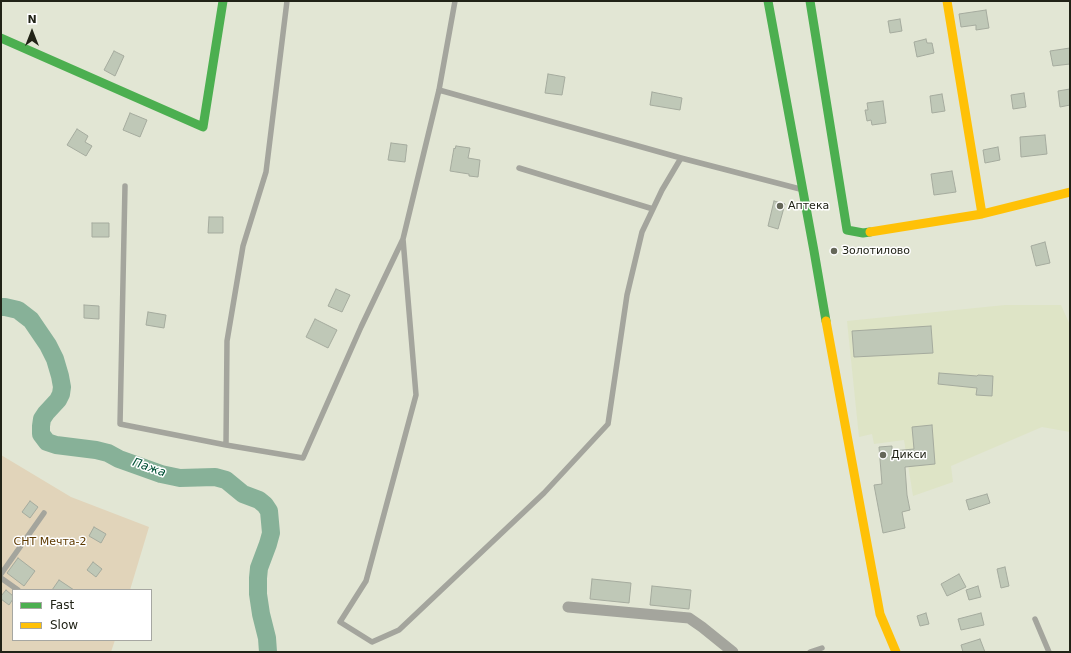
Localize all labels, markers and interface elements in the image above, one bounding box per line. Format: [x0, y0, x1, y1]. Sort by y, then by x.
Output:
north arrow [12, 12, 52, 52]
text: N [27, 13, 37, 26]
place label: Аптека [788, 199, 829, 213]
marker: Аптека [775, 201, 785, 211]
place label: Золотилово [842, 244, 910, 258]
marker: Золотилово [829, 246, 839, 256]
place label: Дикси [891, 448, 927, 462]
marker: Дикси [878, 450, 888, 460]
water label: Пажа [130, 456, 168, 480]
park label: СНТ Мечта-2 [13, 535, 87, 549]
legend [12, 589, 152, 641]
text: Fast [50, 598, 74, 612]
text: Slow [50, 618, 78, 632]

